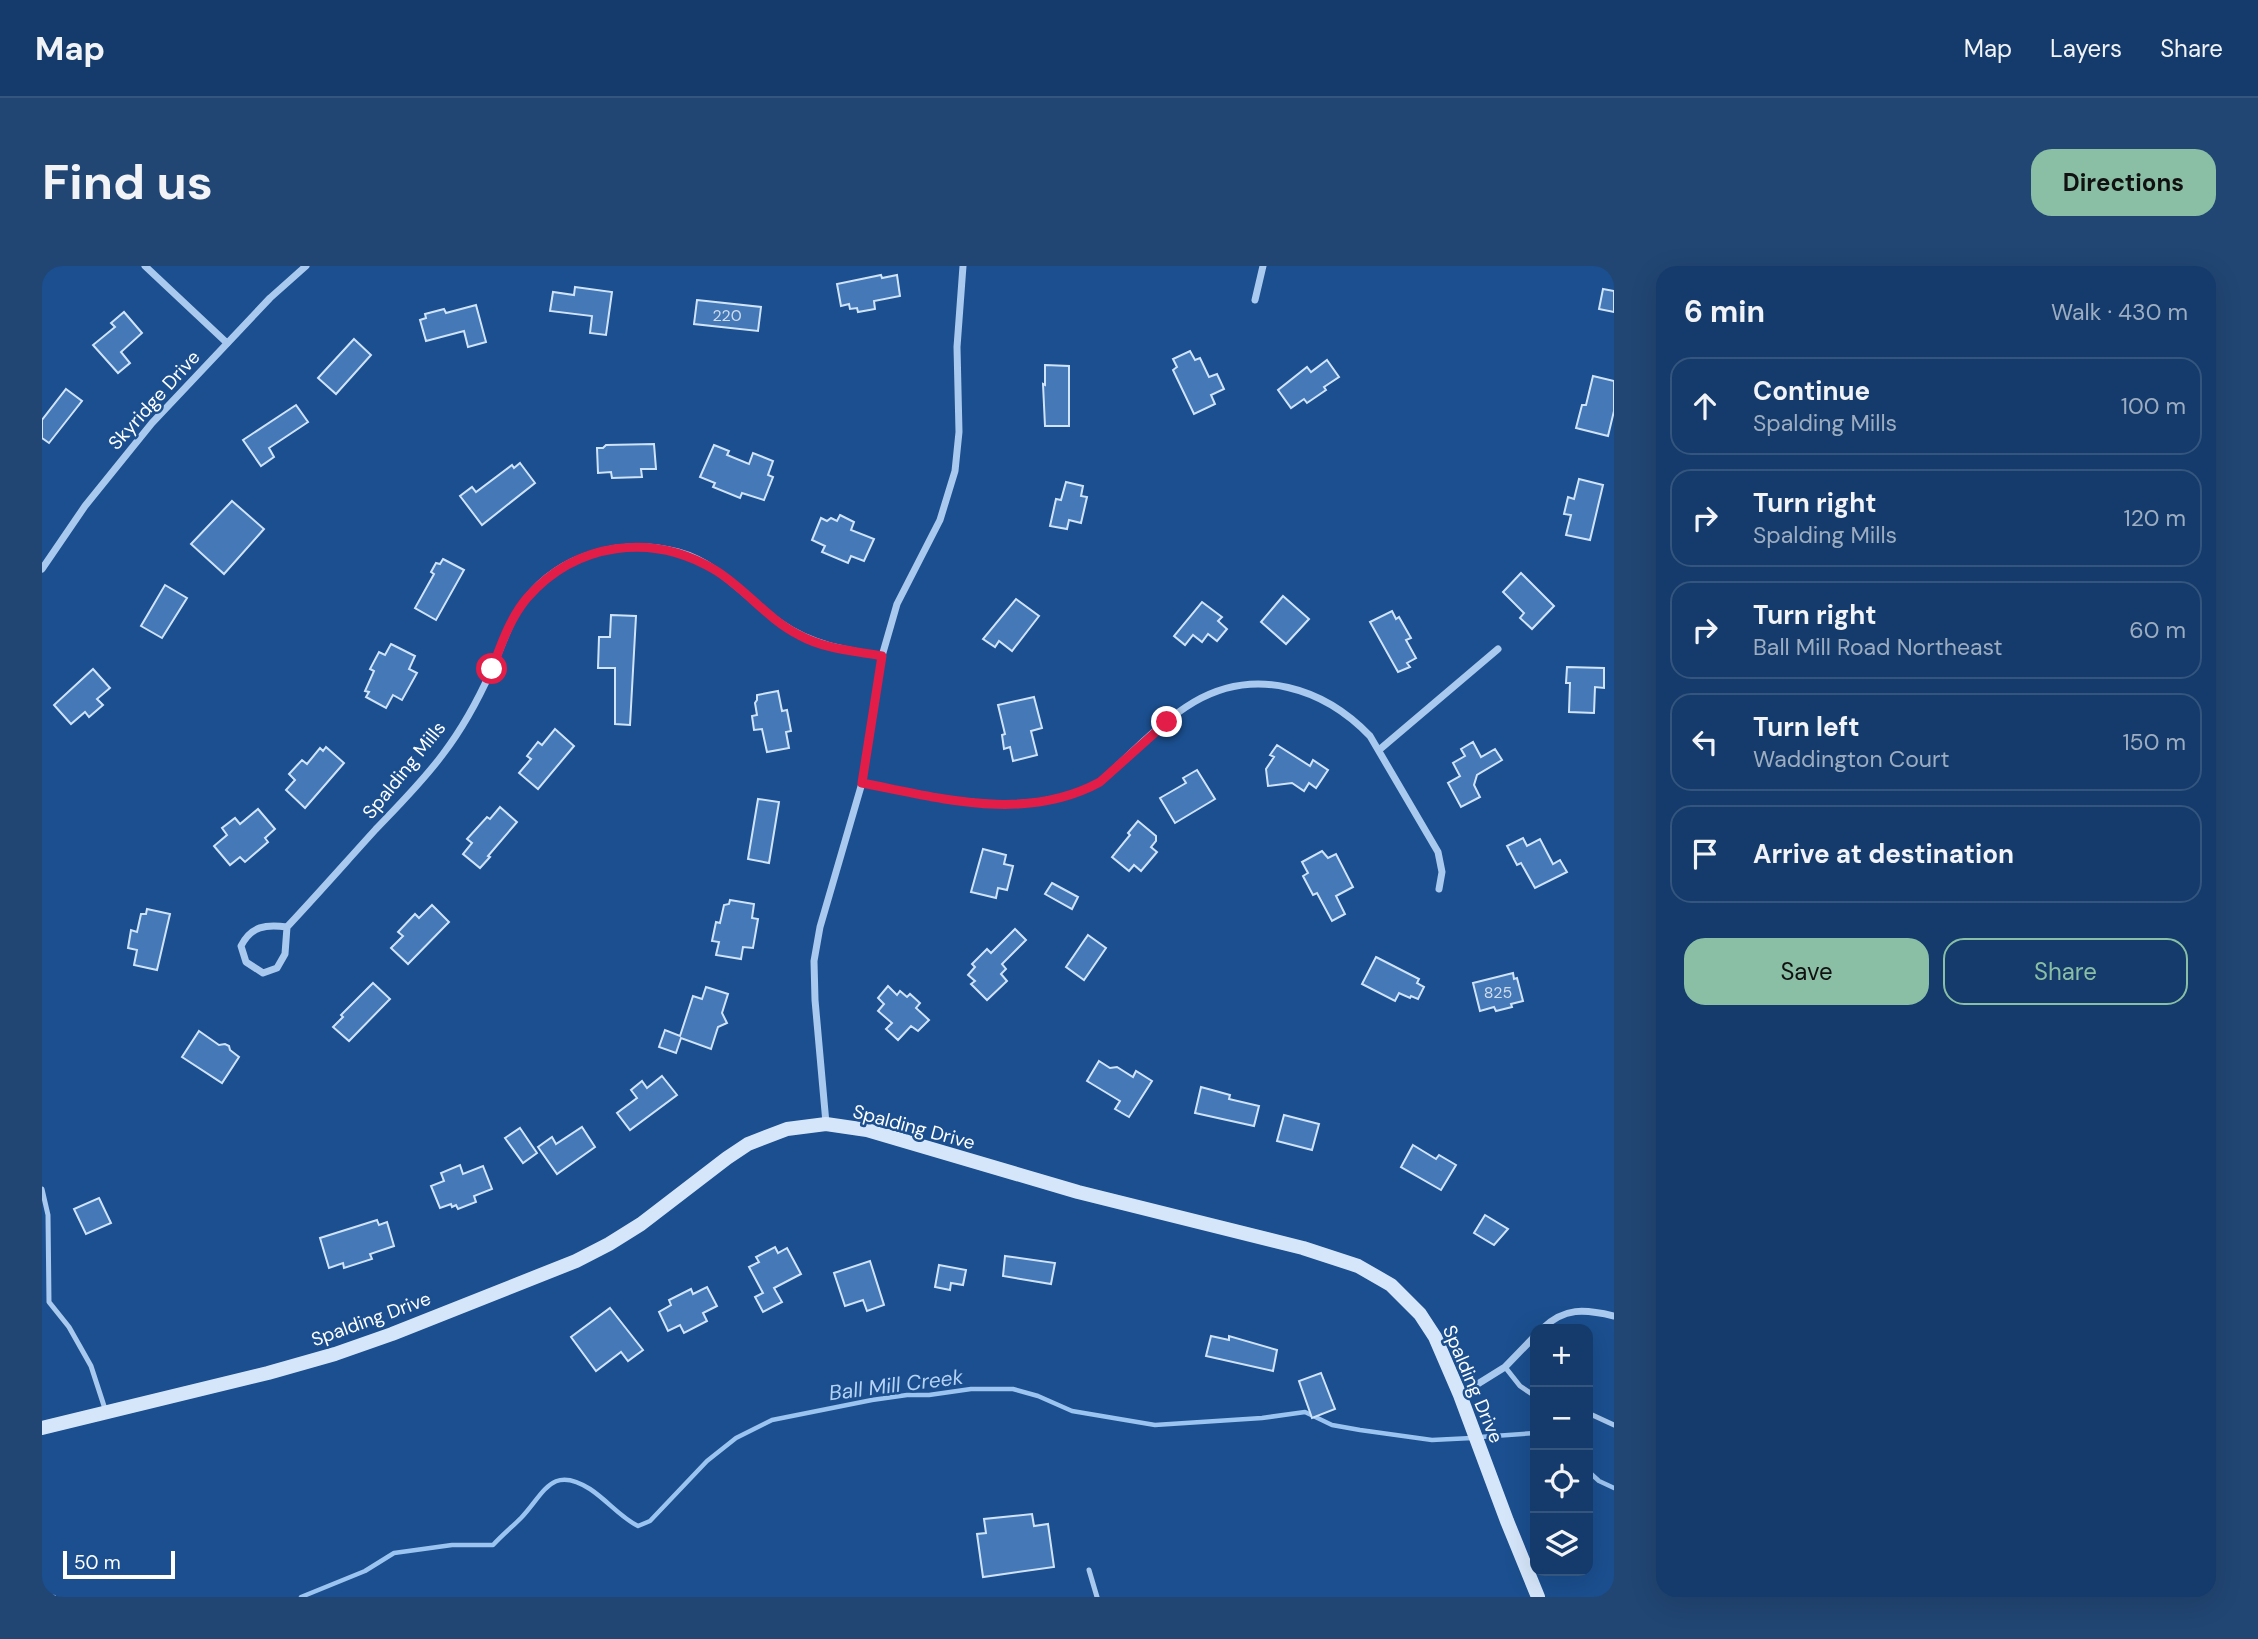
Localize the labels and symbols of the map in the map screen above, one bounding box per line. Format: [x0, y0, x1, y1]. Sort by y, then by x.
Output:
house number: 220 [712, 305, 742, 326]
street label: Skyridge Drive [103, 345, 205, 455]
route start [476, 653, 507, 684]
route end [1151, 706, 1182, 737]
street label: Spalding Mills [357, 716, 451, 824]
house number: 825 [1484, 982, 1512, 1003]
street label: Spalding Drive [850, 1099, 978, 1155]
street label: Spalding Drive [308, 1286, 434, 1352]
street label: Spalding Drive [1437, 1321, 1509, 1447]
water label: Ball Mill Creek [827, 1363, 965, 1407]
scale bar [63, 1548, 175, 1580]

